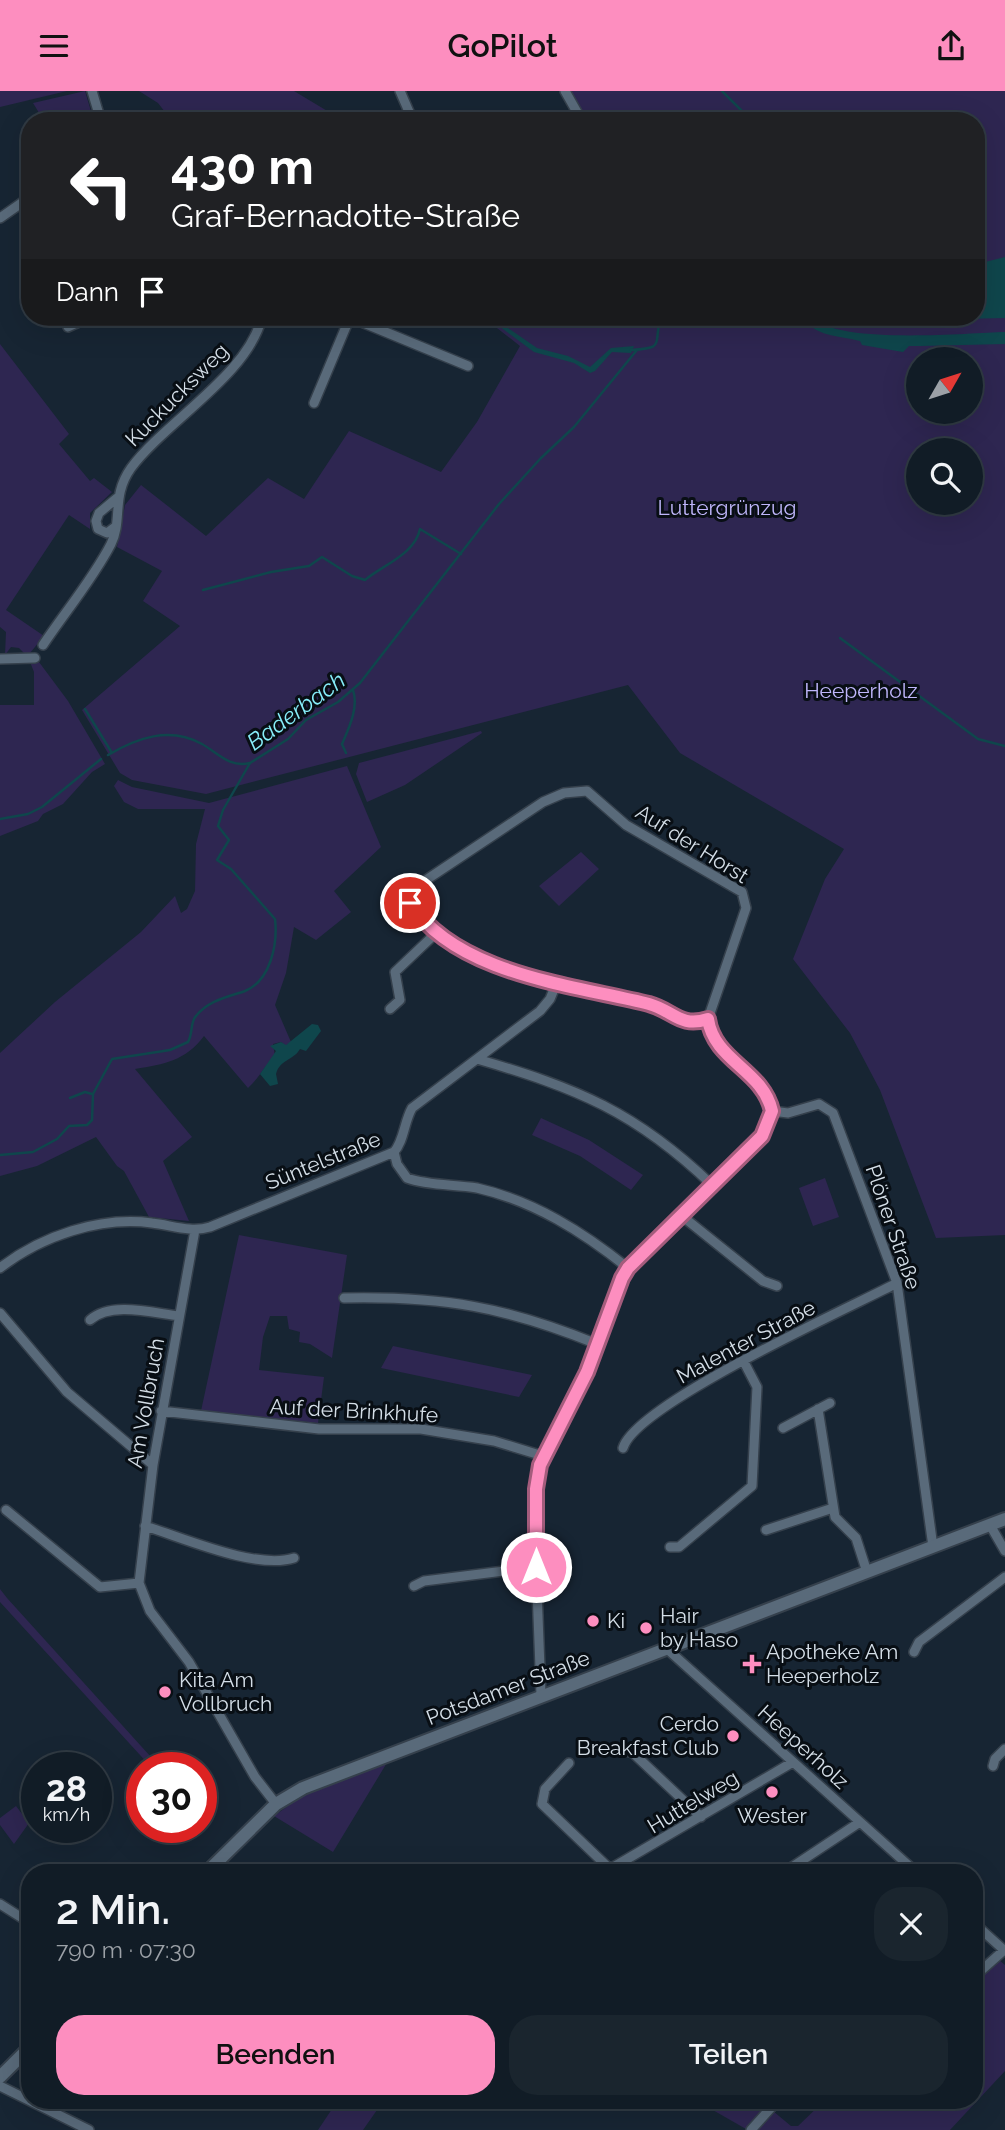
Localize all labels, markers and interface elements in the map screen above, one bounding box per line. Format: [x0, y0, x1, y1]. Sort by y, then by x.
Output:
icon: menu [35, 27, 73, 65]
text: GoPilot [447, 27, 558, 64]
icon: share [932, 27, 970, 65]
text: 430 m [171, 138, 314, 195]
icon: left [56, 140, 147, 231]
text: Graf-Bernadotte-Straße [171, 197, 520, 234]
icon: arrive [133, 273, 171, 311]
text: Dann [56, 277, 119, 307]
street label: Kuckucksweg [120, 338, 233, 451]
north arrow [906, 347, 984, 423]
map controls [906, 347, 983, 515]
button: search [906, 438, 983, 515]
park label: Luttergrünzug [658, 495, 796, 520]
water label: Baderbach [241, 666, 350, 755]
park label: Heeperholz [804, 678, 918, 703]
street label: Auf der Horst [631, 799, 753, 888]
pin [380, 873, 440, 933]
icon: arrive [391, 884, 429, 922]
street label: Süntelstraße [262, 1126, 384, 1195]
street label: Plöner Straße [860, 1161, 927, 1293]
street label: Malenter Straße [672, 1294, 819, 1389]
street label: Am Vollbruch [122, 1336, 169, 1470]
street label: Auf der Brinkhufe [269, 1394, 439, 1427]
position arrow [499, 1530, 573, 1604]
place label: Hair by Haso [660, 1603, 738, 1652]
place label: Ki [607, 1608, 625, 1633]
marker: Ki [585, 1613, 601, 1629]
marker: Hair by Haso [638, 1620, 654, 1636]
place label: Apotheke Am Heeperholz [766, 1639, 898, 1688]
street label: Potsdamer Straße [423, 1645, 593, 1730]
marker: Apotheke Am Heeperholz [744, 1656, 760, 1672]
place label: Kita Am Vollbruch [179, 1667, 272, 1716]
marker: Kita Am Vollbruch [157, 1684, 173, 1700]
street label: Heeperholz [753, 1699, 854, 1794]
place label: Cerdo Breakfast Club [577, 1711, 719, 1760]
marker: Cerdo Breakfast Club [725, 1728, 741, 1744]
speed limit sign: 30 [126, 1752, 217, 1843]
street label: Huttelweg [643, 1765, 743, 1838]
text: 28 [46, 1768, 87, 1809]
marker: Wester [764, 1784, 780, 1800]
place label: Wester [737, 1803, 807, 1828]
text: km/h [43, 1804, 90, 1825]
text: 2 Min. [56, 1885, 170, 1934]
button: close [874, 1887, 948, 1961]
text: 790 m · 07:30 [56, 1936, 196, 1963]
button: Beenden [56, 2015, 495, 2095]
button: Teilen [509, 2015, 948, 2095]

